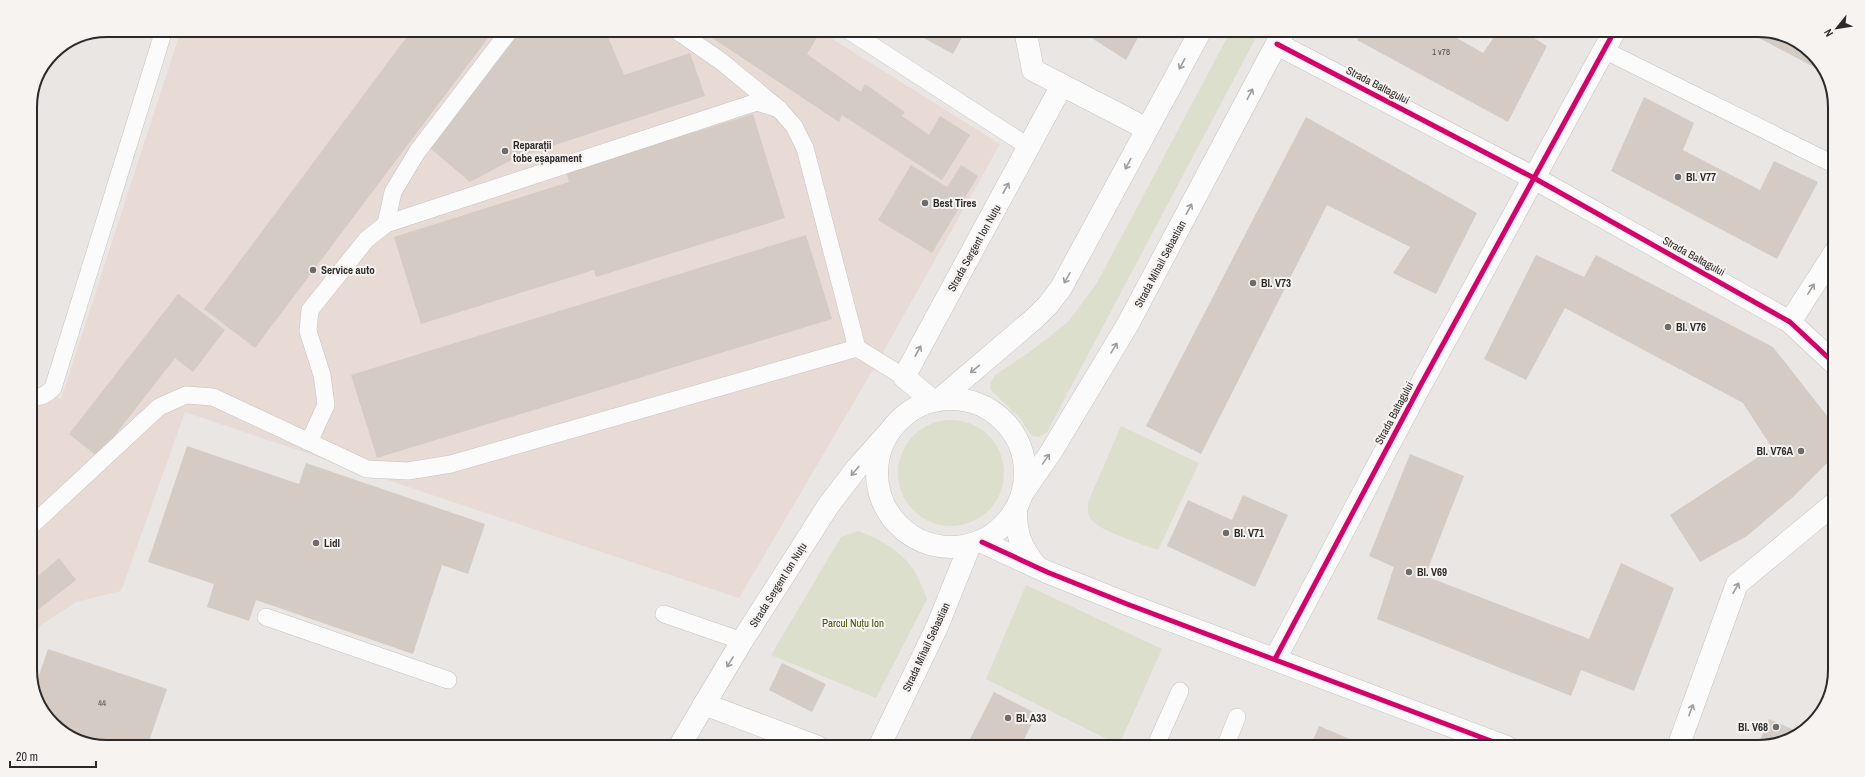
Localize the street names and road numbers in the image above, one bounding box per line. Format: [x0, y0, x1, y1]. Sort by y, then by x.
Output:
street label: Strada Baltagului [1344, 63, 1412, 107]
street label: Strada Sergent Ion Nuțu [944, 202, 1004, 294]
street label: Strada Mihail Sebastian [1131, 218, 1189, 310]
street label: Strada Baltagului [1660, 233, 1728, 279]
street label: Strada Baltagului [1372, 379, 1416, 447]
street label: Strada Sergent Ion Nuțu [746, 540, 810, 630]
street label: Strada Mihail Sebastian [899, 600, 953, 694]

